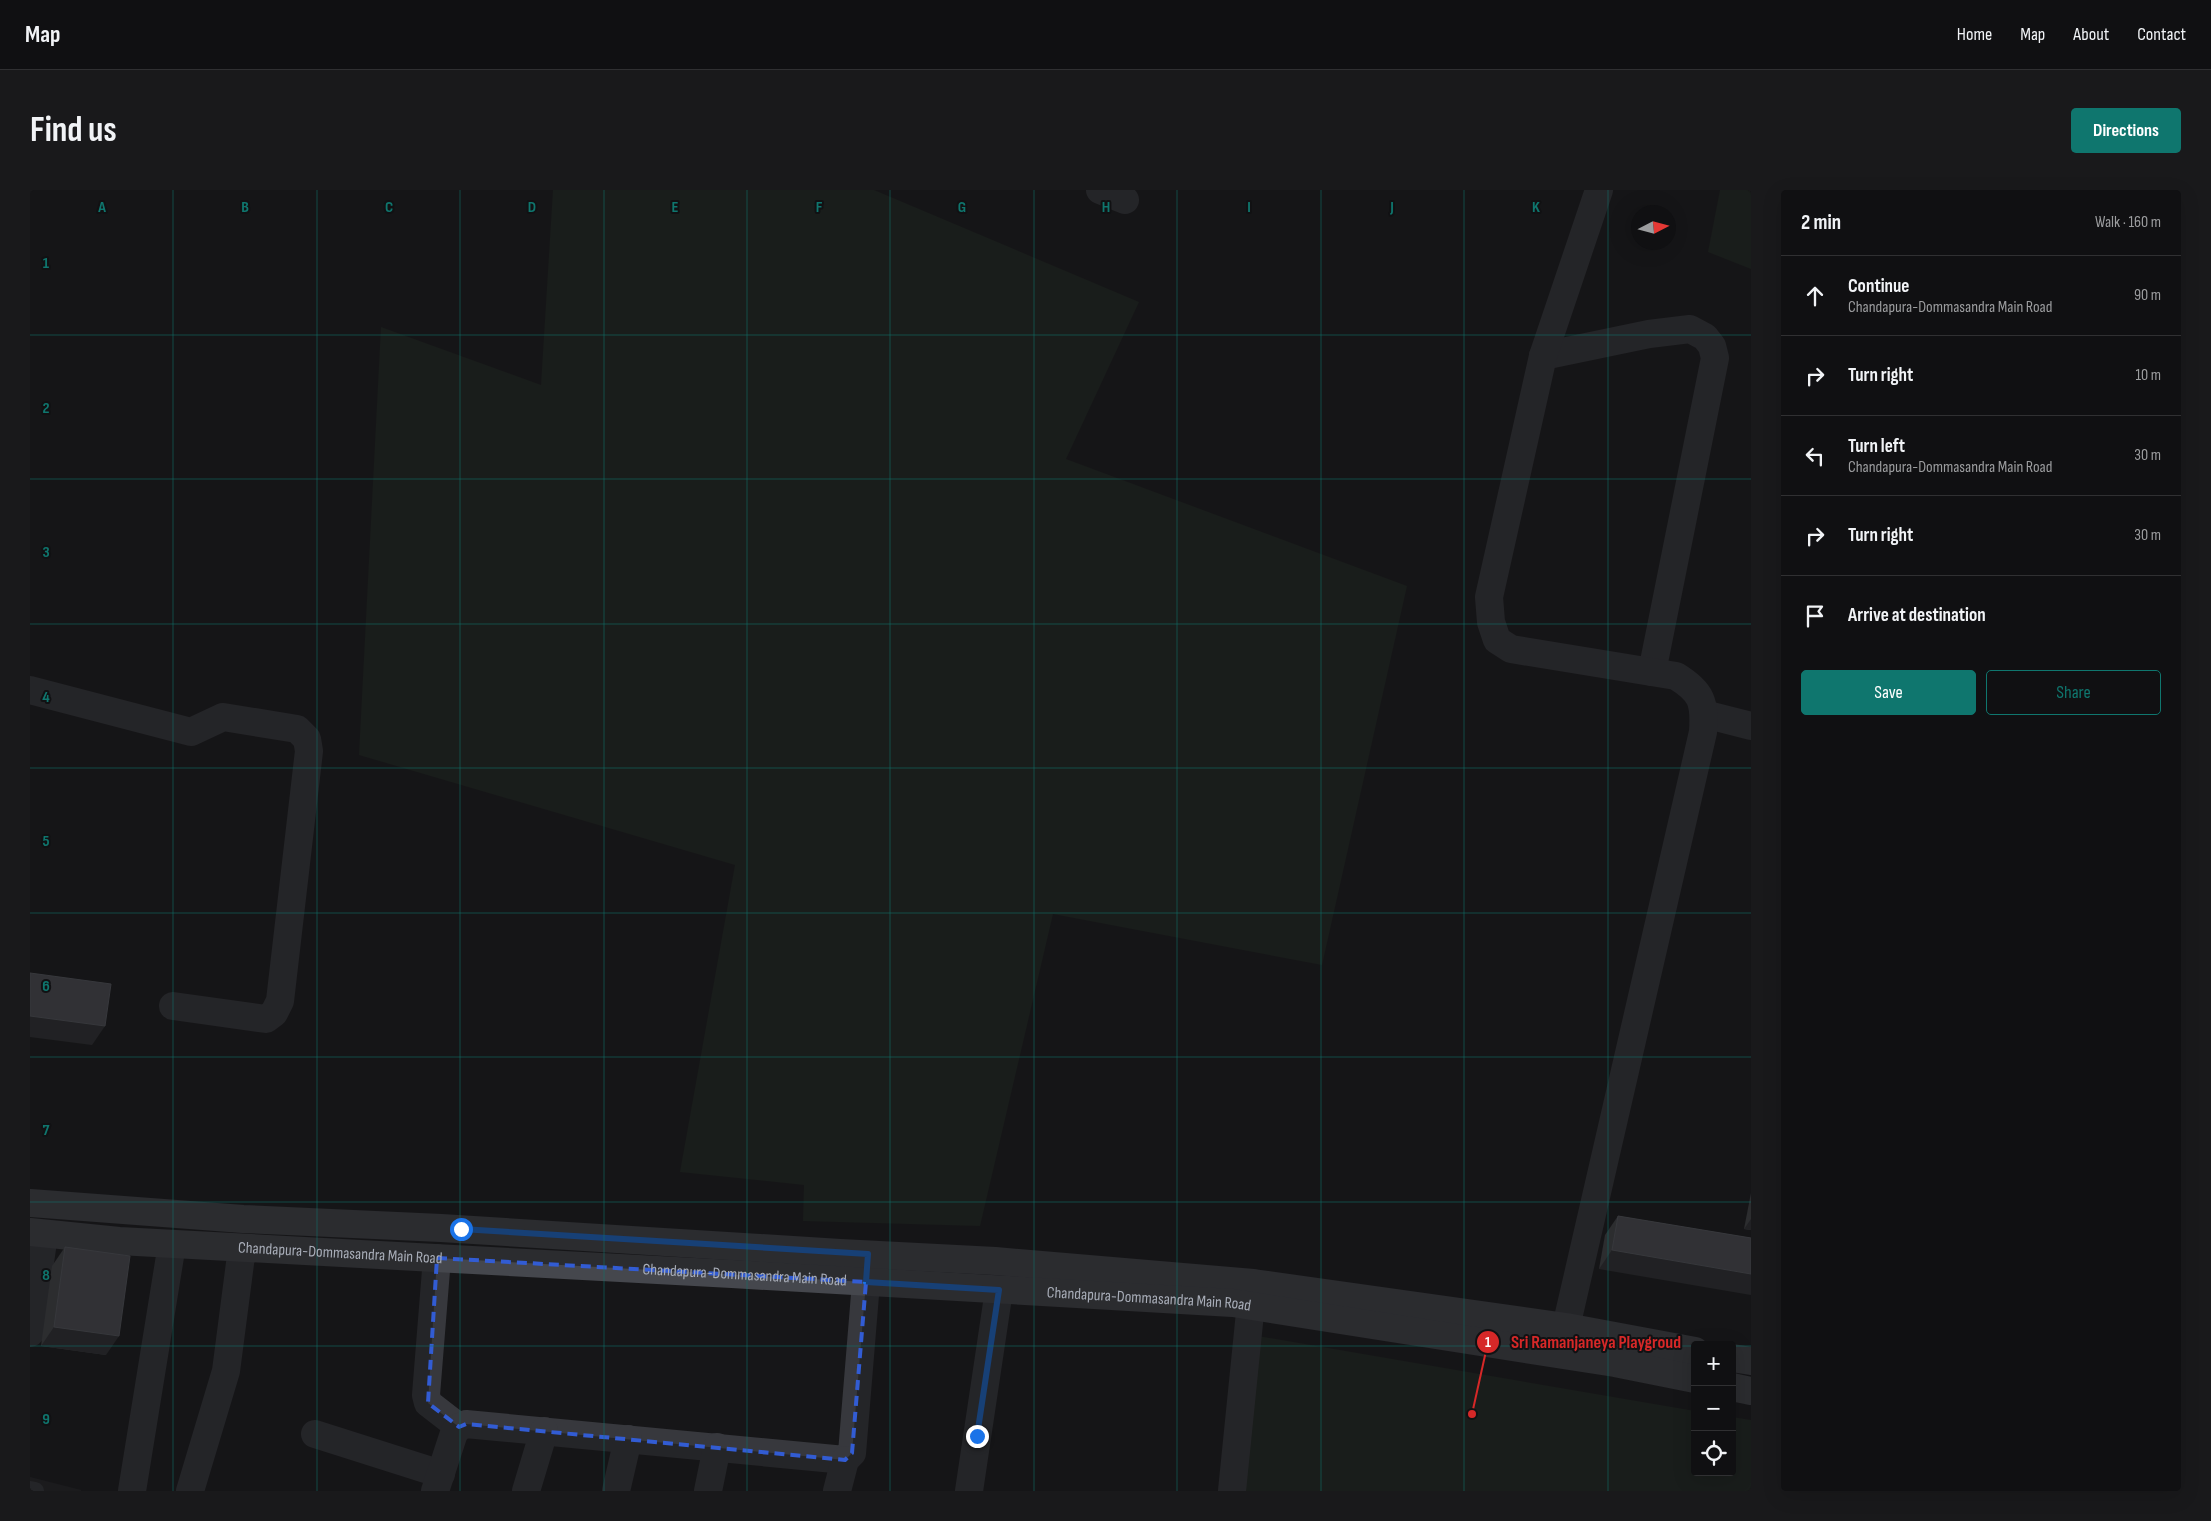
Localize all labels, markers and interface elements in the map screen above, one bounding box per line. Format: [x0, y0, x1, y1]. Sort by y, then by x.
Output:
text: Map [25, 20, 60, 49]
text: Home [1957, 24, 1992, 45]
text: Map [2020, 24, 2045, 45]
text: About [2073, 24, 2109, 45]
text: Contact [2137, 24, 2186, 45]
button: Directions [2071, 108, 2181, 153]
text: Find us [30, 109, 117, 152]
text: A [97, 198, 106, 217]
text: B [241, 198, 249, 217]
text: C [385, 198, 393, 217]
text: D [528, 198, 536, 217]
text: E [672, 198, 679, 217]
text: F [816, 198, 823, 217]
text: G [958, 198, 966, 217]
text: H [1102, 198, 1110, 217]
text: I [1247, 198, 1251, 217]
text: J [1389, 198, 1394, 217]
text: K [1532, 198, 1540, 217]
north arrow [1631, 205, 1676, 250]
text: 2 min [1801, 210, 1841, 235]
text: Walk · 160 m [2095, 213, 2161, 232]
text: 1 [43, 254, 50, 273]
text: Continue [1848, 275, 1909, 298]
icon: ahead [1801, 282, 1829, 310]
text: 90 m [2134, 286, 2161, 305]
text: Chandapura-Dommasandra Main Road [1848, 298, 2052, 317]
icon: right [1801, 362, 1829, 390]
text: Turn right [1848, 364, 1913, 387]
text: 10 m [2135, 366, 2161, 385]
text: 2 [42, 399, 50, 418]
text: Turn left [1848, 435, 1905, 458]
icon: left [1801, 442, 1829, 470]
text: 30 m [2134, 446, 2161, 465]
text: Chandapura-Dommasandra Main Road [1848, 458, 2052, 477]
icon: right [1801, 522, 1829, 550]
text: Turn right [1848, 524, 1913, 547]
text: 30 m [2134, 526, 2161, 545]
text: 3 [42, 543, 50, 562]
icon: arrive [1801, 602, 1829, 630]
text: Arrive at destination [1848, 604, 1986, 627]
button: Save [1801, 670, 1976, 715]
button: Share [1986, 670, 2161, 715]
text: 4 [42, 688, 50, 707]
text: 5 [42, 832, 50, 851]
text: 6 [42, 977, 50, 996]
text: 7 [43, 1121, 50, 1140]
route start [450, 1218, 473, 1241]
street label: Chandapura-Dommasandra Main Road [237, 1238, 443, 1268]
street label: Chandapura-Dommasandra Main Road [642, 1260, 847, 1290]
text: 8 [42, 1266, 50, 1285]
street label: Chandapura-Dommasandra Main Road [1046, 1283, 1252, 1315]
callout: Sri Ramanjaneya Playgroud [1475, 1326, 1691, 1359]
text: Sri Ramanjaneya Playgroud [1511, 1332, 1681, 1353]
text: 1 [1485, 1333, 1491, 1352]
map controls [1691, 1341, 1736, 1476]
button: + [1691, 1341, 1736, 1386]
button: − [1691, 1386, 1736, 1431]
text: 9 [42, 1410, 50, 1429]
route end [966, 1425, 989, 1448]
button: locate [1691, 1431, 1736, 1476]

